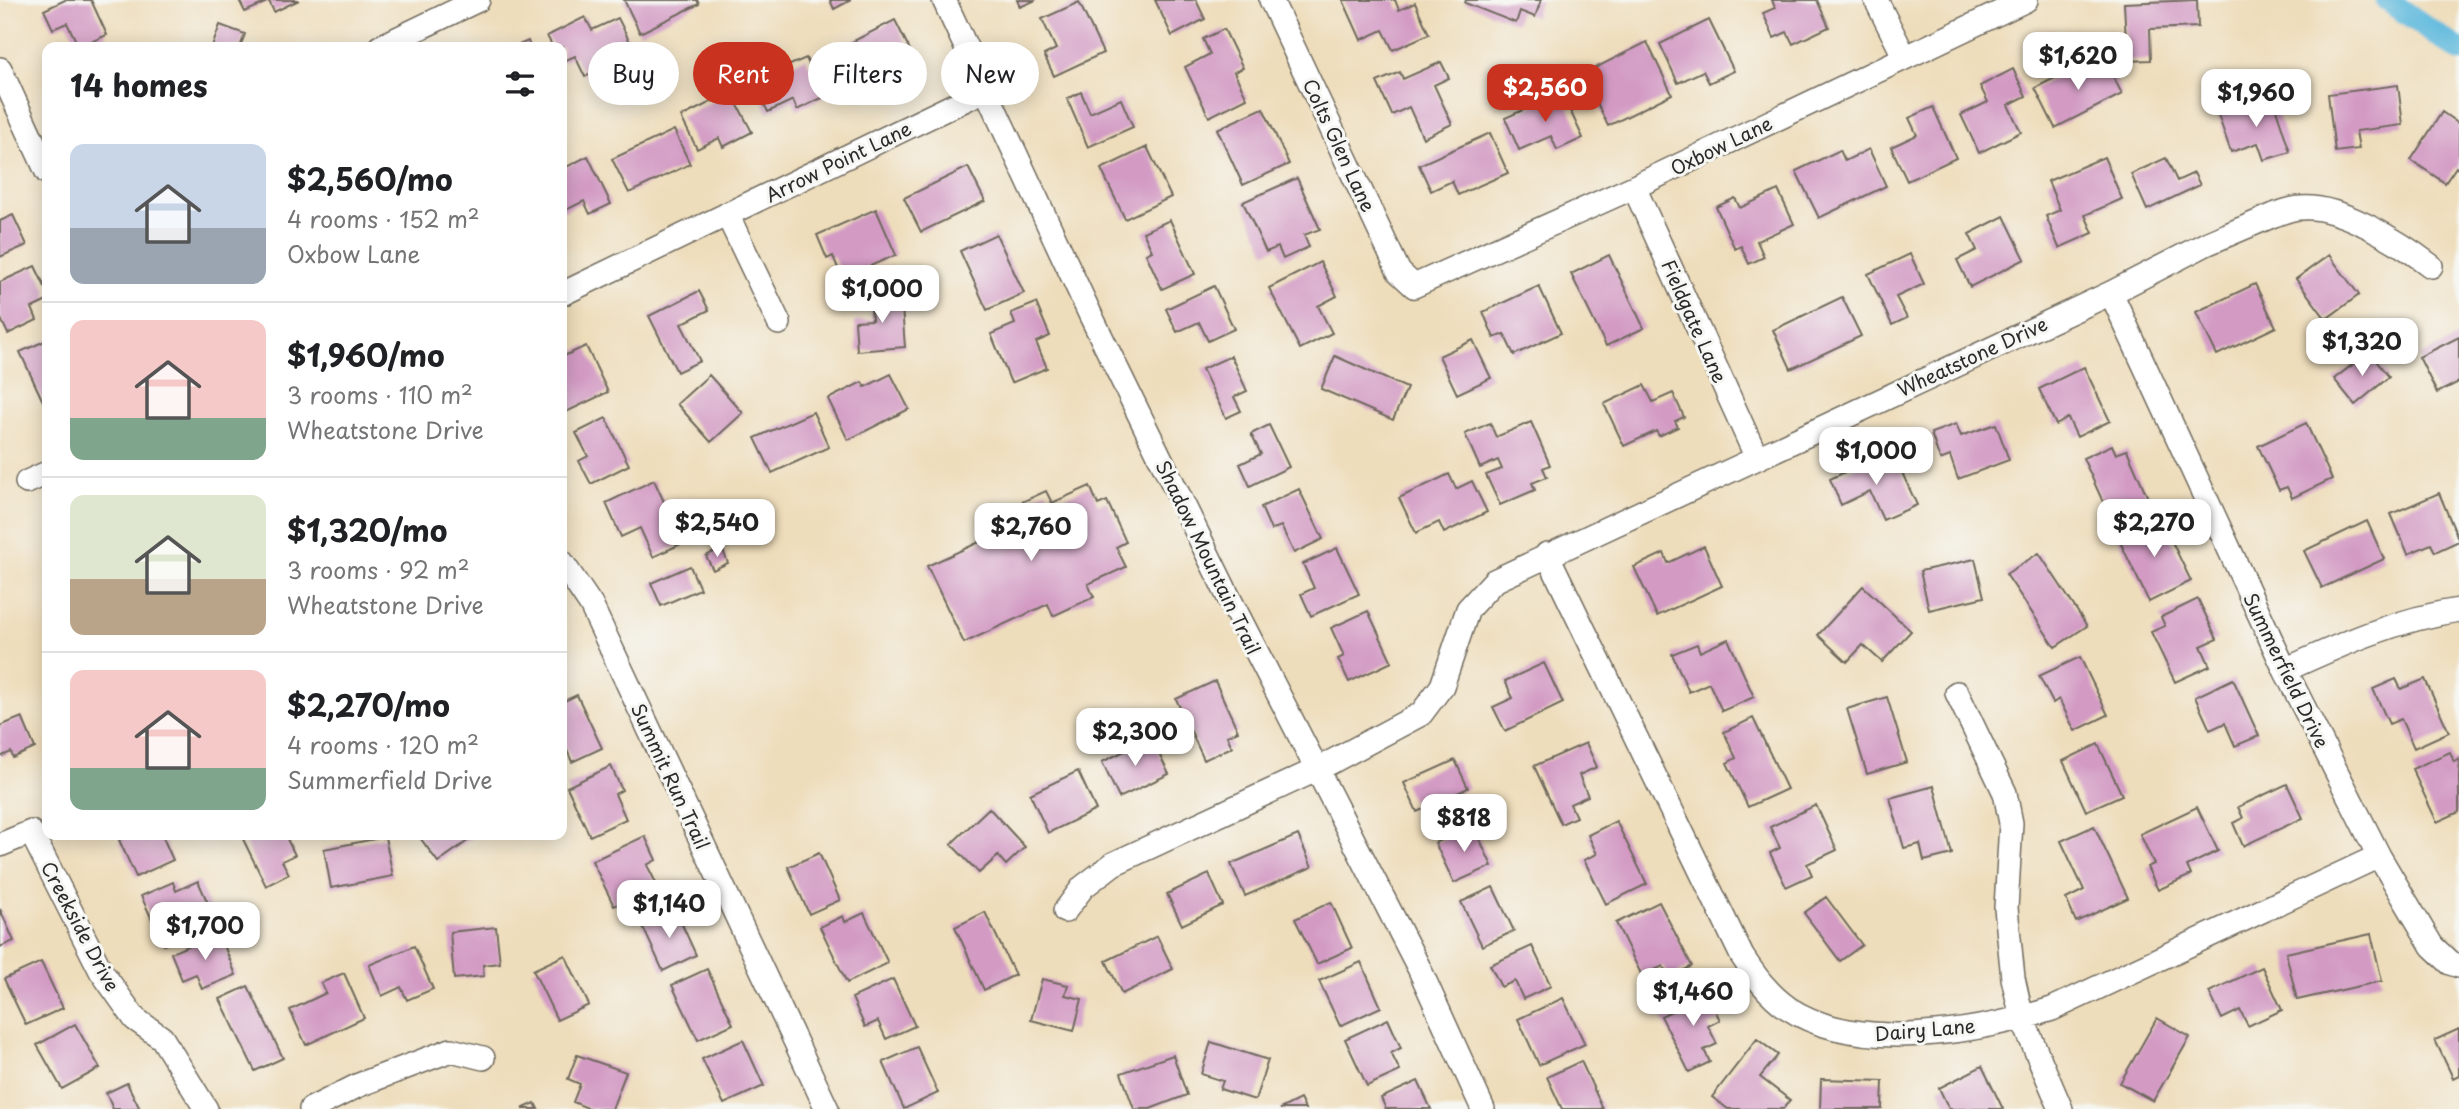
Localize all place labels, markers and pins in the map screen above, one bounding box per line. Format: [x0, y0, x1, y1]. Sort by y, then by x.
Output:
pin: $1,620 [2021, 32, 2135, 92]
pin: $2,560 [1488, 64, 1602, 124]
pin: $1,960 [2199, 69, 2313, 129]
pin: $1,000 [825, 266, 939, 325]
pin: $1,320 [2305, 318, 2419, 378]
pin: $1,000 [1819, 428, 1933, 487]
pin: $2,540 [660, 500, 774, 559]
pin: $2,270 [2097, 500, 2211, 559]
pin: $2,760 [974, 504, 1088, 563]
pin: $2,300 [1078, 708, 1192, 768]
pin: $818 [1423, 794, 1505, 854]
pin: $1,140 [612, 880, 726, 940]
pin: $1,700 [148, 902, 262, 962]
pin: $1,460 [1636, 968, 1750, 1028]

